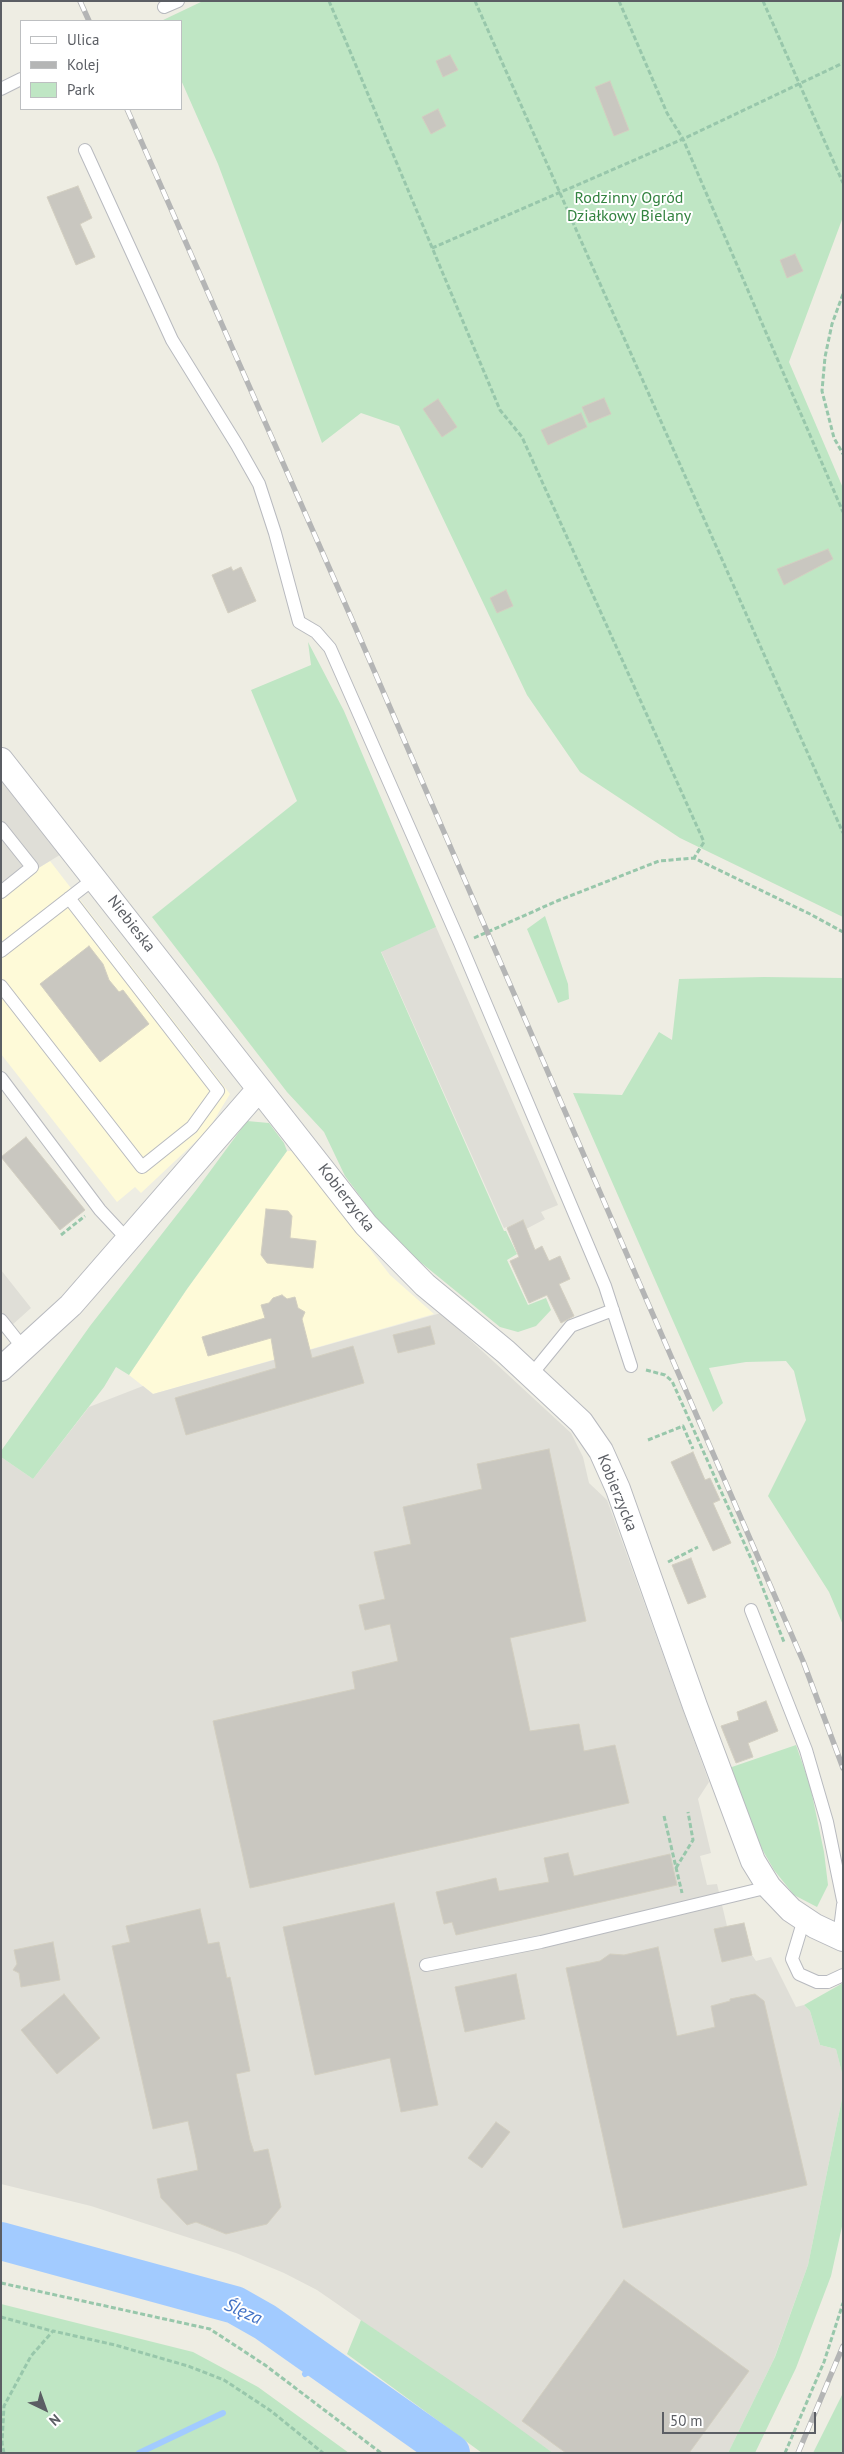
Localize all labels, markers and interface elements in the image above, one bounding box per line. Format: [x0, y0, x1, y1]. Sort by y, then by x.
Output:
legend [20, 20, 182, 110]
text: Ulica [67, 30, 99, 49]
text: Kolej [67, 55, 99, 74]
text: Park [67, 80, 95, 99]
park label: Rodzinny Ogród Działkowy Bielany [567, 188, 691, 226]
street label: Niebieska [103, 892, 159, 956]
street label: Kobierzycka [313, 1160, 379, 1236]
street label: Kobierzycka [593, 1452, 641, 1534]
water label: Ślęza [221, 2294, 265, 2330]
north arrow [20, 2384, 70, 2434]
scale bar [664, 2402, 818, 2434]
text: N [46, 2410, 64, 2430]
text: 50 m [670, 2411, 703, 2430]

